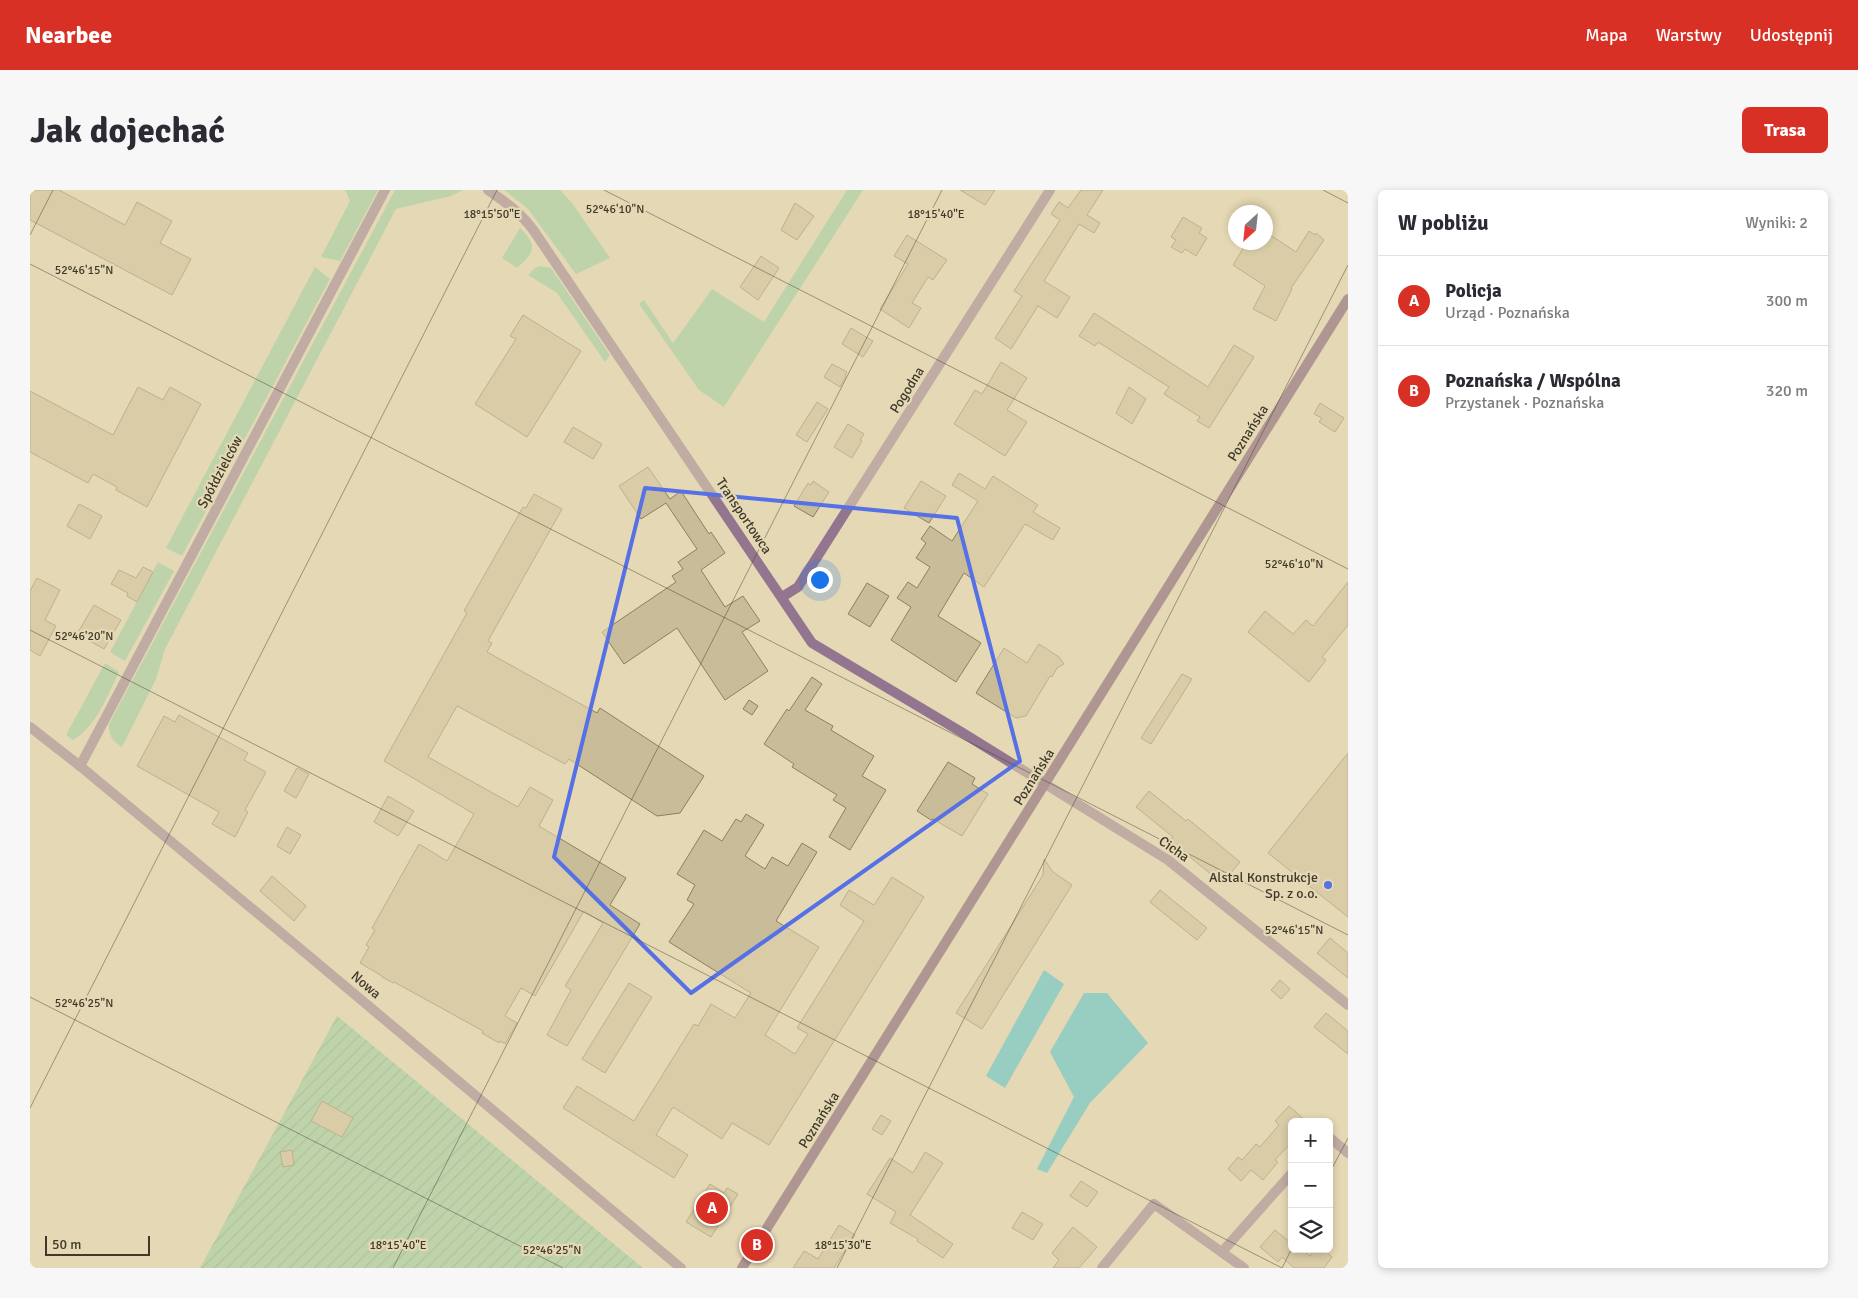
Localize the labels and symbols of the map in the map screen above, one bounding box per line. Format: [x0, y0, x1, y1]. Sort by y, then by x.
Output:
text: 52°46'10"N [586, 202, 644, 217]
north arrow [1228, 205, 1273, 250]
text: 18°15'50"E [463, 207, 521, 222]
text: 18°15'40"E [907, 207, 965, 222]
text: 52°46'15"N [55, 263, 113, 278]
street label: Pogodna [886, 364, 928, 416]
street label: Poznańska [1224, 402, 1272, 464]
street label: Spółdzielców [194, 433, 246, 511]
street label: Transportowca [712, 475, 776, 557]
text: 52°46'10"N [1265, 557, 1323, 572]
your location [807, 567, 833, 593]
text: 52°46'20"N [55, 629, 113, 644]
street label: Poznańska [1010, 746, 1058, 808]
street label: Cicha [1155, 832, 1193, 866]
place label: Alstal Konstrukcje Sp. z o.o. [1209, 869, 1318, 902]
marker: Alstal Konstrukcje Sp. z o.o. [1322, 879, 1334, 891]
text: 52°46'15"N [1265, 923, 1323, 938]
street label: Nowa [348, 968, 384, 1002]
text: 52°46'25"N [55, 996, 113, 1011]
street label: Poznańska [795, 1089, 843, 1151]
pin: A [696, 1189, 728, 1227]
pin: B [741, 1226, 773, 1264]
scale bar [45, 1233, 150, 1256]
text: 18°15'40"E [369, 1238, 427, 1253]
text: 18°15'30"E [814, 1238, 872, 1253]
text: 52°46'25"N [523, 1243, 581, 1258]

